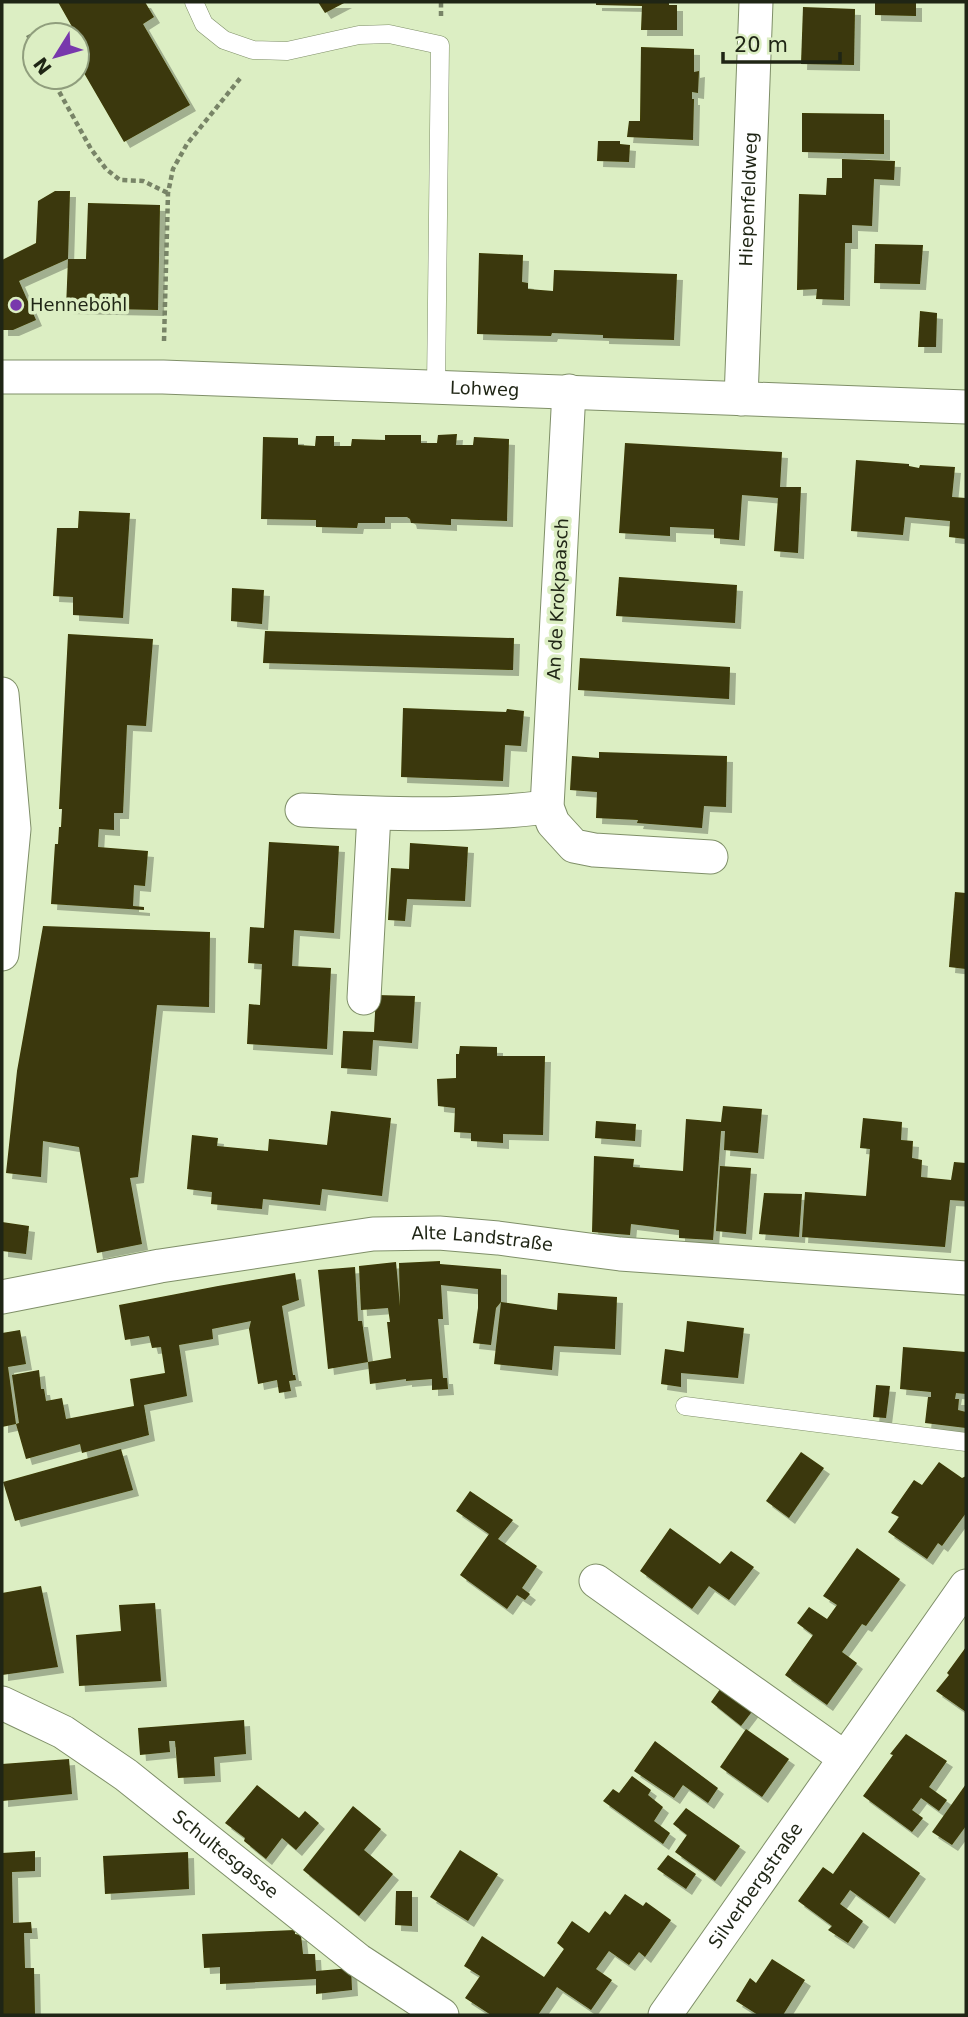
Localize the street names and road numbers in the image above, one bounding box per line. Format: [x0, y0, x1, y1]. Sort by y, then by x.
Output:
street label: Hiepenfeldweg [735, 131, 761, 267]
street label: Lohweg [450, 377, 520, 400]
street label: An de Krokpaasch [543, 517, 572, 680]
street label: Alte Landstraße [411, 1222, 555, 1255]
street label: Schultesgasse [169, 1805, 283, 1902]
street label: Silverbergstraße [704, 1818, 807, 1952]

